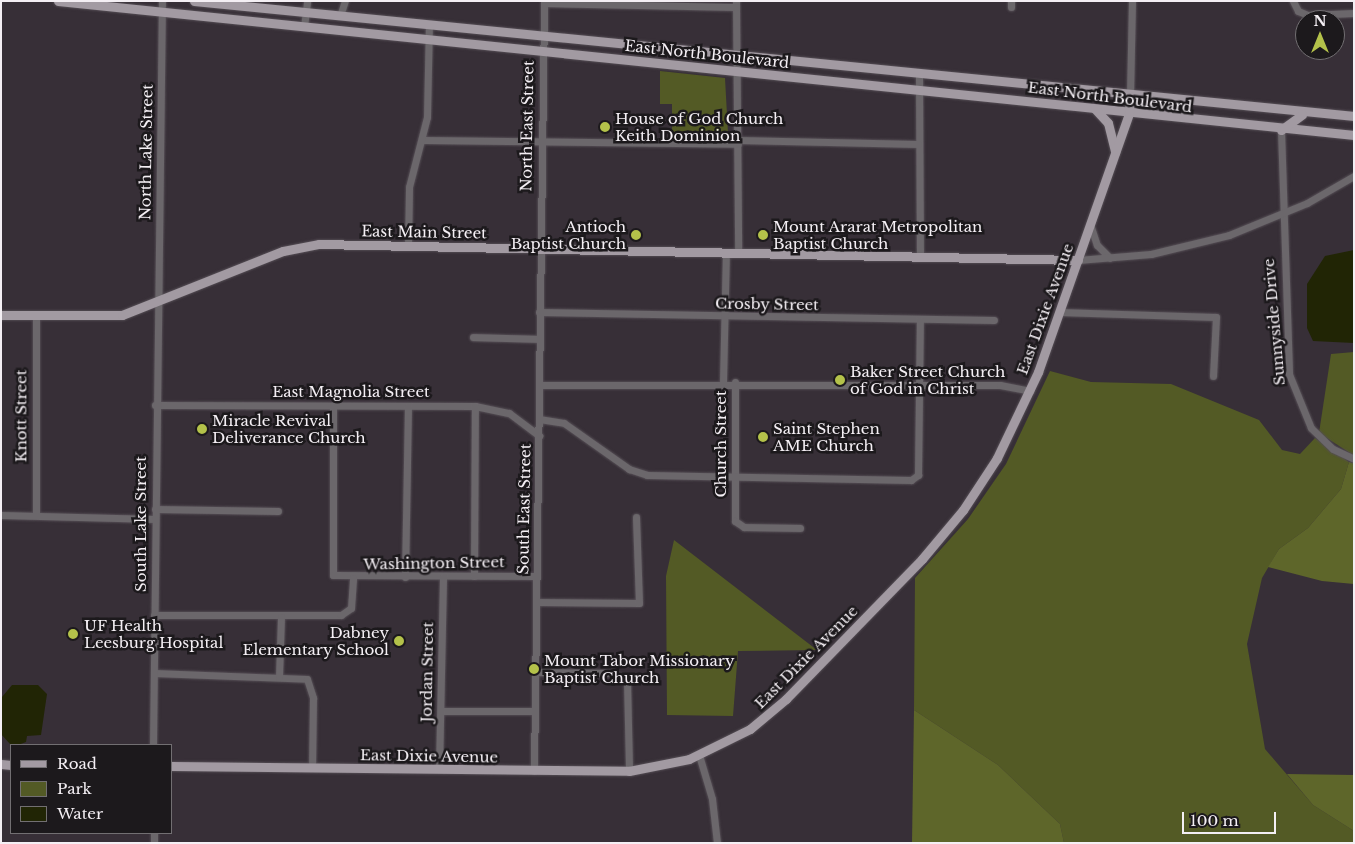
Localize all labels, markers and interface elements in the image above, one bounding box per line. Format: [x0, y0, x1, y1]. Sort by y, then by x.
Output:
north arrow [1295, 10, 1345, 60]
text: N [1313, 12, 1327, 30]
street label: East North Boulevard [624, 36, 790, 72]
street label: North East Street [517, 60, 537, 192]
street label: East North Boulevard [1027, 78, 1193, 116]
street label: North Lake Street [136, 84, 156, 220]
place label: House of God Church Keith Dominion [615, 109, 783, 144]
marker: House of God Church Keith Dominion [599, 121, 611, 133]
place label: Antioch Baptist Church [511, 217, 626, 252]
place label: Mount Ararat Metropolitan Baptist Church [773, 217, 983, 252]
street label: East Main Street [361, 222, 487, 242]
marker: Antioch Baptist Church [630, 229, 642, 241]
marker: Mount Ararat Metropolitan Baptist Church [757, 229, 769, 241]
street label: East Dixie Avenue [1013, 241, 1077, 377]
street label: Sunnyside Drive [1259, 258, 1289, 386]
street label: Crosby Street [715, 294, 819, 314]
place label: Baker Street Church of God in Christ [850, 362, 1006, 397]
street label: Knott Street [12, 370, 30, 462]
marker: Baker Street Church of God in Christ [834, 374, 846, 386]
street label: East Magnolia Street [272, 383, 430, 401]
street label: Church Street [712, 390, 730, 498]
place label: Miracle Revival Deliverance Church [212, 411, 366, 446]
place label: Saint Stephen AME Church [773, 419, 880, 454]
marker: Miracle Revival Deliverance Church [196, 423, 208, 435]
marker: Saint Stephen AME Church [757, 431, 769, 443]
street label: South East Street [514, 443, 534, 575]
street label: South Lake Street [132, 456, 150, 592]
street label: Washington Street [363, 553, 505, 573]
street label: East Dixie Avenue [751, 602, 861, 712]
place label: UF Health Leesburg Hospital [84, 616, 223, 651]
street label: Jordan Street [417, 622, 437, 722]
place label: Dabney Elementary School [242, 623, 389, 658]
marker: UF Health Leesburg Hospital [66, 627, 80, 641]
marker: Dabney Elementary School [393, 635, 405, 647]
place label: Mount Tabor Missionary Baptist Church [544, 651, 735, 686]
marker: Mount Tabor Missionary Baptist Church [528, 663, 540, 675]
legend [10, 744, 172, 834]
street label: East Dixie Avenue [360, 746, 498, 766]
text: Road [57, 754, 97, 773]
text: Park [57, 779, 92, 798]
scale bar [1185, 802, 1279, 834]
text: Water [57, 804, 103, 823]
text: 100 m [1190, 811, 1239, 830]

